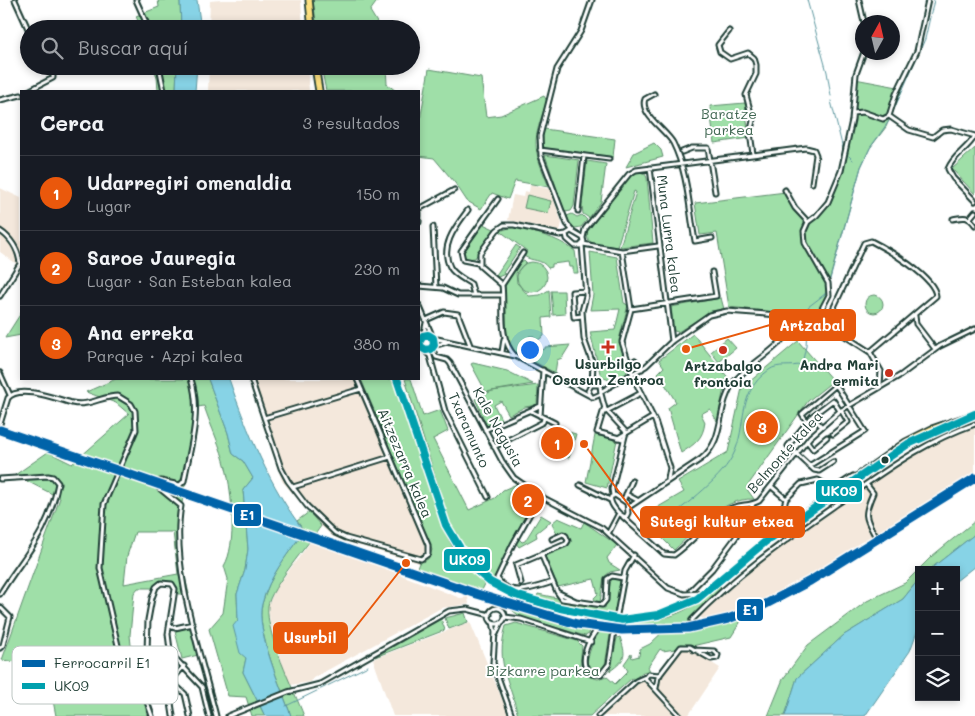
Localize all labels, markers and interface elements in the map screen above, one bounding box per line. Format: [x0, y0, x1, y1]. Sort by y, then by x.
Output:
north arrow [855, 15, 900, 60]
search box [20, 20, 420, 75]
icon: search [38, 34, 66, 62]
text: Buscar aquí [78, 35, 188, 60]
park label: Baratze parkea [701, 104, 757, 139]
text: Cerca [40, 109, 105, 136]
text: 3 resultados [303, 112, 400, 133]
text: Udarregiri omenaldia [87, 170, 292, 195]
street label: Muna Lurra kalea [653, 174, 686, 294]
text: 1 [52, 183, 60, 204]
text: 150 m [356, 183, 400, 204]
text: Lugar [87, 195, 131, 216]
text: Saroe Jauregia [87, 245, 236, 270]
text: 2 [52, 258, 60, 279]
text: 230 m [354, 258, 400, 279]
text: Lugar · San Esteban kalea [87, 270, 292, 291]
callout: Artzabal [770, 310, 855, 340]
text: Artzabal [779, 315, 845, 335]
text: Ana erreka [87, 320, 194, 345]
text: 3 [51, 333, 61, 354]
text: 380 m [353, 333, 400, 354]
your location [517, 337, 543, 363]
marker: Usurbilgo Osasun Zentroa [601, 340, 615, 354]
marker: Artzabalgo frontoia [717, 344, 729, 356]
text: Parque · Azpi kalea [87, 345, 243, 366]
place label: Usurbilgo Osasun Zentroa [552, 354, 664, 389]
place label: Andra Mari ermita [799, 355, 879, 390]
place label: Artzabalgo frontoia [684, 356, 762, 391]
marker: Andra Mari ermita [883, 367, 895, 379]
street label: Kale Nagusia [469, 383, 528, 470]
street label: Txaramunto [444, 389, 494, 470]
street label: Aitzezarra kalea [374, 405, 437, 521]
street label: Belmonte kalea [743, 406, 827, 497]
pin: 3 [746, 408, 778, 446]
pin: 1 [541, 424, 573, 462]
unlabelled marker [880, 455, 890, 465]
line badge: UK09 [815, 479, 863, 503]
pin: 2 [512, 481, 544, 519]
text: UK09 [821, 481, 858, 500]
line badge: E1 [233, 503, 262, 527]
text: E1 [239, 505, 255, 524]
callout: Sutegi kultur etxea [641, 507, 804, 537]
text: Sutegi kultur etxea [650, 511, 794, 531]
line badge: UK09 [443, 548, 491, 572]
text: UK09 [449, 550, 486, 569]
map controls [915, 566, 960, 701]
button: + [915, 566, 960, 611]
line badge: E1 [736, 598, 764, 622]
text: E1 [742, 600, 758, 619]
button: − [915, 611, 960, 656]
callout: Usurbil [274, 623, 347, 653]
text: Usurbil [283, 627, 337, 647]
legend [12, 646, 178, 704]
text: Ferrocarril E1 [54, 653, 150, 672]
button: layers [915, 656, 960, 701]
park label: Bizkarre parkea [486, 661, 600, 680]
text: UK09 [54, 676, 89, 695]

